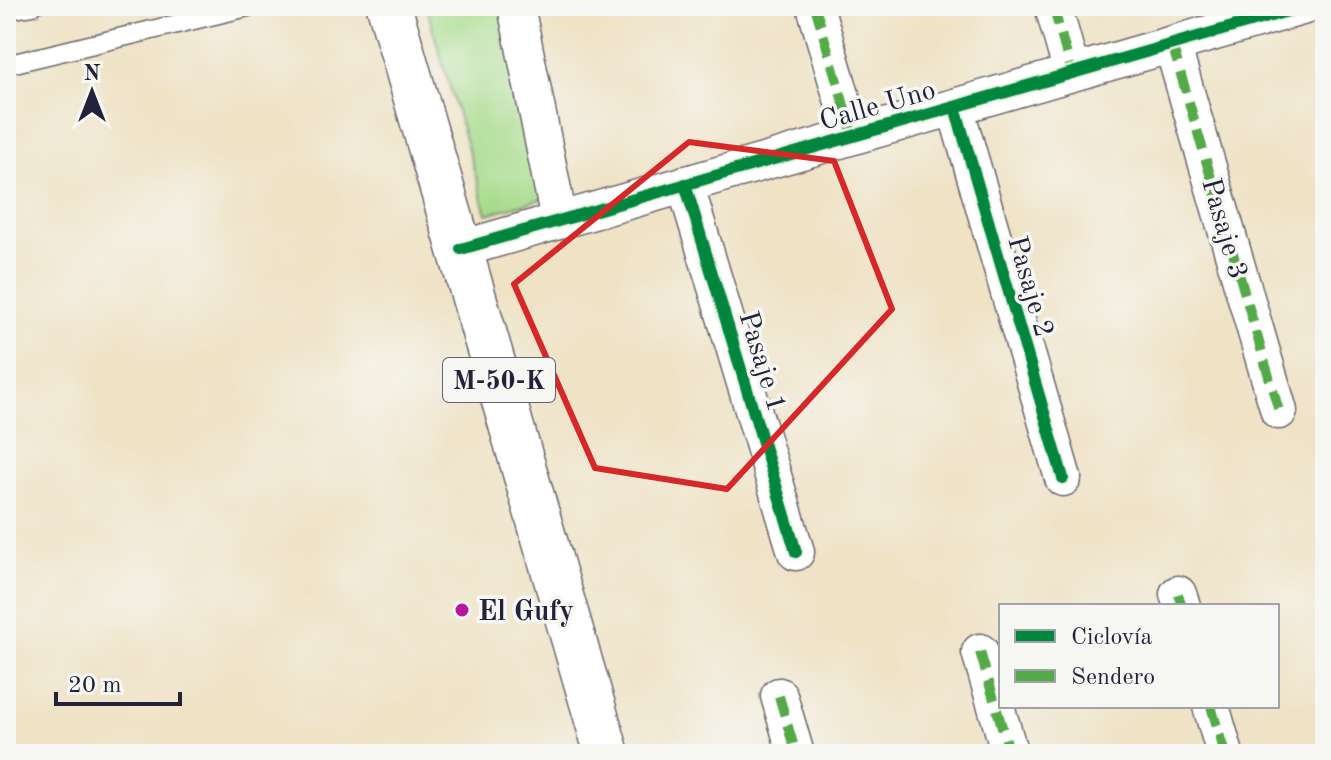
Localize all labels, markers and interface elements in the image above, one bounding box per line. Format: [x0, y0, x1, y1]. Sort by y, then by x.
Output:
north arrow [52, 52, 132, 132]
text: N [84, 63, 101, 85]
street label: Calle Uno [817, 77, 939, 137]
street label: Pasaje 3 [1195, 175, 1251, 282]
street label: Pasaje 2 [1001, 233, 1057, 340]
street label: Pasaje 1 [733, 308, 790, 415]
road number: M-50-K [443, 358, 555, 402]
place label: El Gufy [478, 599, 574, 627]
marker: El Gufy [453, 601, 471, 619]
legend [999, 604, 1279, 708]
text: Ciclovía [1071, 626, 1153, 650]
scale bar [56, 656, 180, 706]
text: Sendero [1071, 666, 1155, 690]
text: 20 m [68, 674, 122, 698]

